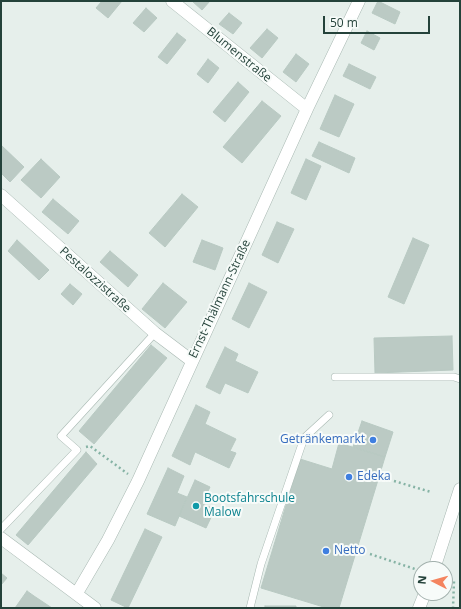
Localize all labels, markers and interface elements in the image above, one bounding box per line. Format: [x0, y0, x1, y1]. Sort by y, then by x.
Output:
scale bar [325, 8, 432, 34]
text: 50 m [330, 14, 358, 31]
street label: Blumenstraße [204, 25, 274, 85]
street label: Ernst-Thälmann-Straße [186, 237, 254, 361]
street label: Pestalozzistraße [56, 244, 134, 316]
place label: Getränkemarkt [280, 433, 365, 447]
marker: Getränkemarkt [368, 435, 378, 445]
place label: Edeka [357, 470, 391, 484]
marker: Edeka [344, 472, 354, 482]
place label: Bootsfahrschule Malow [204, 492, 295, 520]
marker: Bootsfahrschule Malow [191, 501, 201, 511]
place label: Netto [334, 544, 366, 558]
marker: Netto [321, 546, 331, 556]
north arrow [413, 561, 453, 601]
text: N [414, 575, 429, 585]

